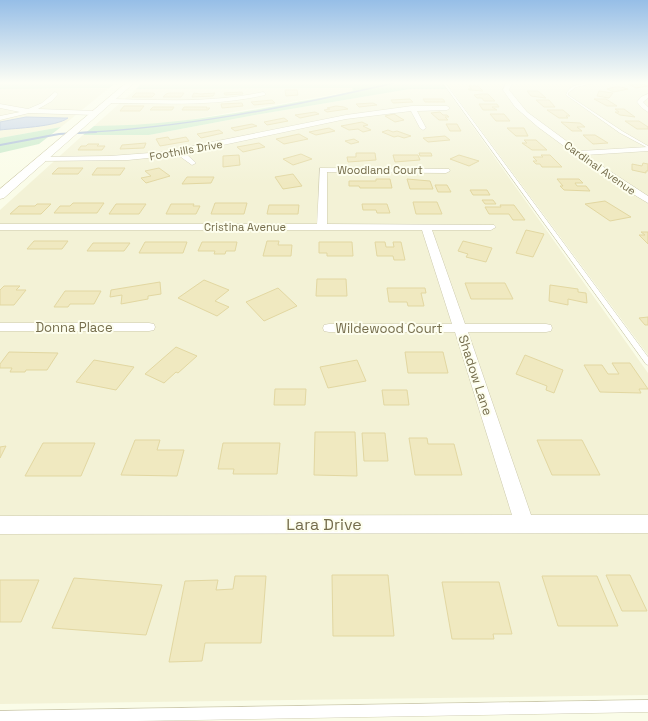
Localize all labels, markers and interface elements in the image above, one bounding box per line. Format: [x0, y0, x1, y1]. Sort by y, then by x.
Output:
street label: Foothills Drive [148, 137, 224, 163]
street label: Cardinal Avenue [561, 138, 639, 198]
street label: Woodland Court [337, 163, 423, 177]
street label: Cristina Avenue [204, 220, 286, 234]
street label: Donna Place [35, 319, 113, 336]
street label: Wildewood Court [336, 320, 442, 337]
street label: Shadow Lane [455, 333, 497, 417]
street label: Lara Drive [286, 514, 362, 535]

